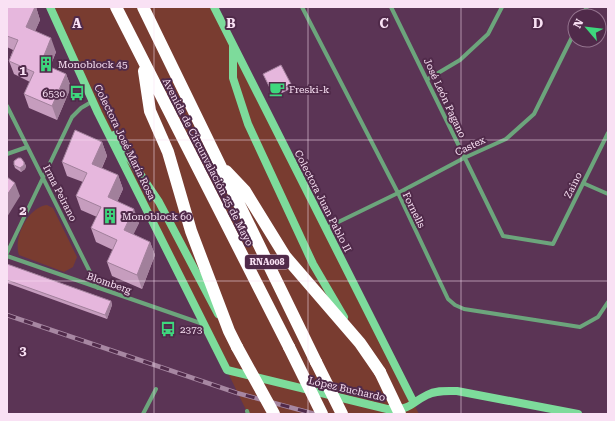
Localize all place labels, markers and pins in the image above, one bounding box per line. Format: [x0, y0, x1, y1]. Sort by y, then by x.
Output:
building icon: Monoblock 45 [37, 55, 55, 73]
place label: Monoblock 45 [58, 59, 128, 70]
cafe icon: Freski-k [268, 80, 286, 98]
bus stop icon: 6530 [68, 84, 86, 102]
place label: Freski-k [289, 84, 330, 95]
place label: 6530 [43, 88, 65, 99]
building icon: Monoblock 60 [101, 207, 119, 225]
place label: Monoblock 60 [122, 211, 192, 222]
bus stop icon: 2373 [159, 320, 177, 338]
place label: 2373 [180, 324, 203, 335]

